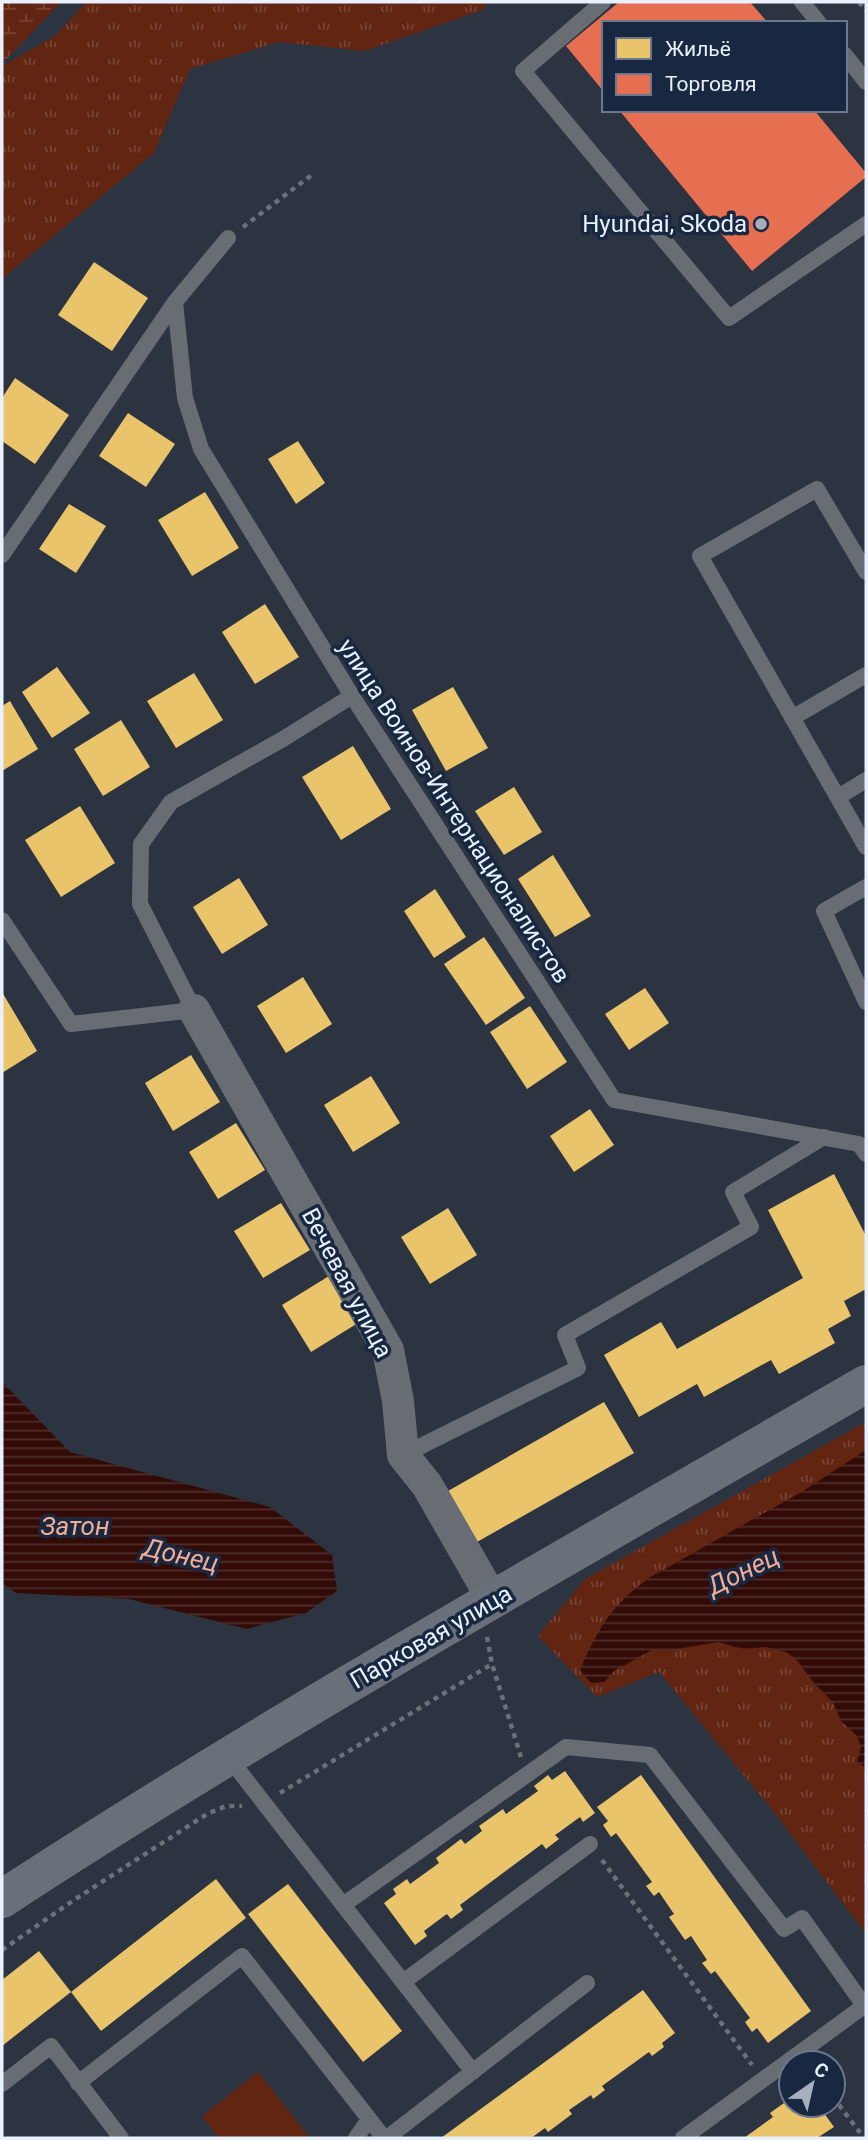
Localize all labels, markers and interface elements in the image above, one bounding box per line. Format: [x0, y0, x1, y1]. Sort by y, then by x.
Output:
legend [602, 21, 847, 112]
text: Жильё [665, 37, 731, 61]
text: Торговля [665, 72, 757, 96]
place label: Hyundai, Skoda [582, 210, 747, 238]
marker: Hyundai, Skoda [753, 216, 769, 232]
street label: улица Воинов-Интернационалистов [332, 634, 576, 988]
street label: Вечевая улица [296, 1203, 398, 1363]
water label: Затон [40, 1511, 110, 1541]
water label: Донец [139, 1531, 222, 1578]
water label: Донец [700, 1541, 784, 1602]
street label: Парковая улица [345, 1579, 517, 1695]
north arrow [777, 2049, 847, 2119]
text: С [810, 2057, 833, 2083]

